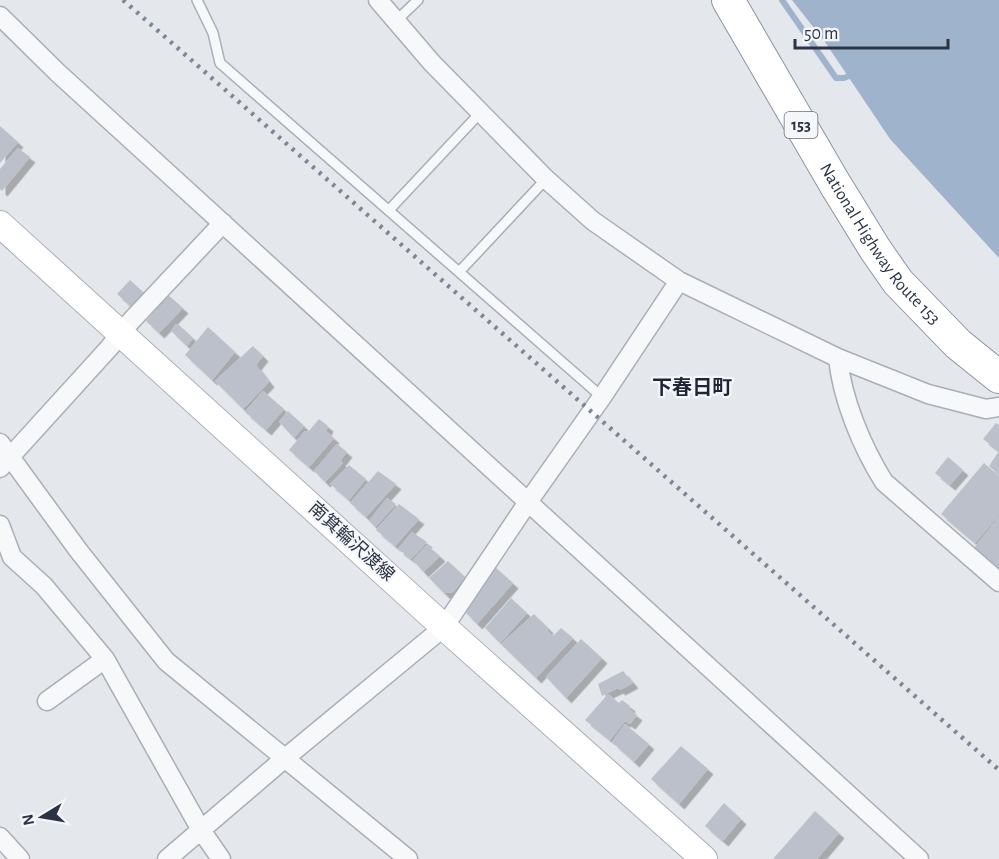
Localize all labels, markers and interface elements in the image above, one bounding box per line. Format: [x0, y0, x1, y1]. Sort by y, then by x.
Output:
scale bar [795, 12, 948, 50]
text: 50 m [804, 25, 838, 43]
road number: 153 [784, 112, 818, 138]
street label: National Highway Route 153 [816, 160, 943, 328]
district label: 下春日町 [652, 376, 732, 398]
street label: 南箕輪沢渡線 [305, 498, 398, 585]
north arrow [12, 787, 72, 847]
text: N [19, 813, 37, 827]

